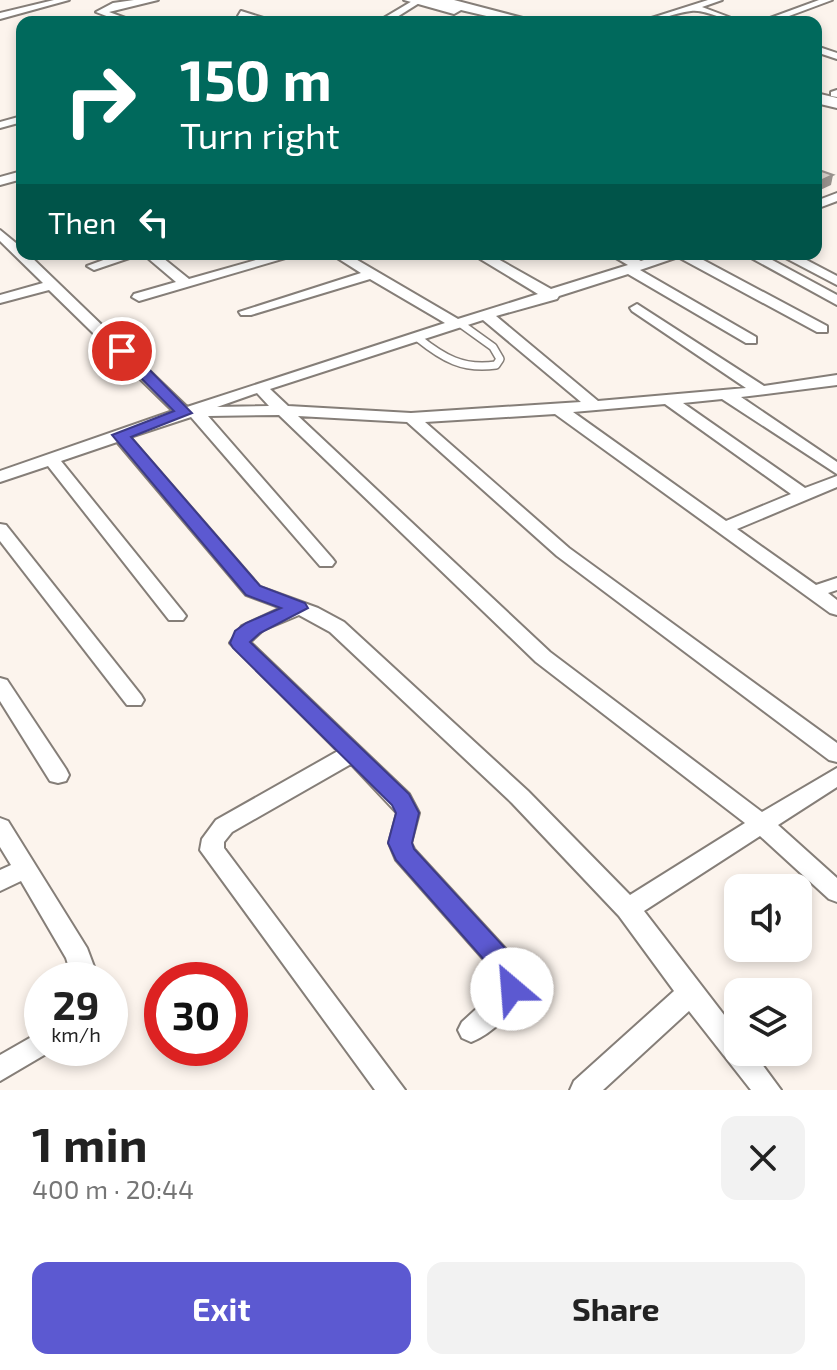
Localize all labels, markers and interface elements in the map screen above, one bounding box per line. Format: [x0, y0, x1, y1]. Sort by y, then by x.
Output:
text: 150 m [180, 45, 332, 112]
icon: right [48, 48, 152, 152]
text: Turn right [180, 113, 340, 156]
icon: left [132, 200, 176, 244]
text: Then [48, 204, 116, 240]
pin [88, 317, 156, 385]
icon: arrive [100, 329, 144, 373]
map controls [724, 874, 812, 1066]
button: sound [724, 874, 812, 962]
position arrow [470, 947, 554, 1031]
speed limit sign: 30 [144, 962, 248, 1066]
button: layers [724, 978, 812, 1066]
text: 29 [53, 980, 99, 1028]
text: km/h [51, 1022, 101, 1046]
text: 1 min [32, 1114, 148, 1172]
button: close [721, 1116, 805, 1200]
text: 400 m · 20:44 [32, 1173, 194, 1204]
button: Exit [32, 1262, 411, 1354]
button: Share [427, 1262, 805, 1354]

